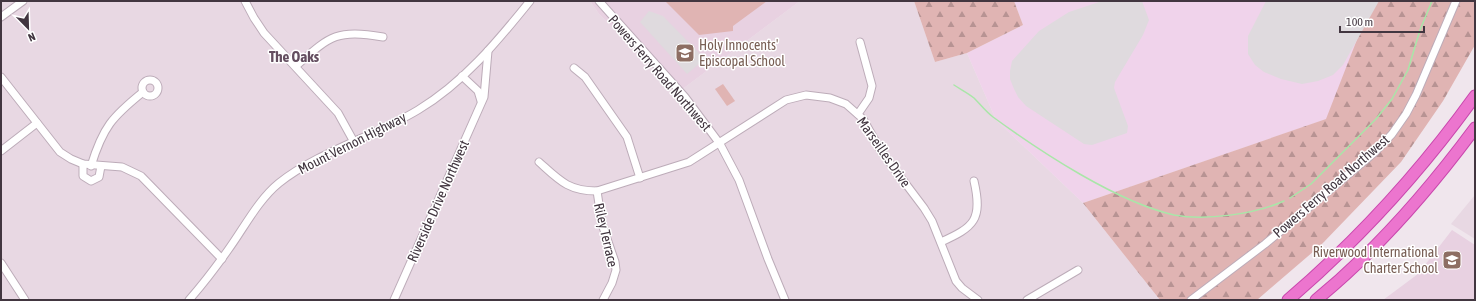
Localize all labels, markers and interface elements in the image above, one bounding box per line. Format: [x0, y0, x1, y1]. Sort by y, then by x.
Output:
north arrow [8, 8, 48, 48]
scale bar [1340, 8, 1424, 34]
street label: Powers Ferry Road Northwest [605, 12, 715, 134]
text: 100 m [1346, 15, 1373, 29]
text: N [27, 30, 37, 44]
place label: Holy Innocents' Episcopal School [699, 37, 785, 69]
school or university icon: Holy Innocents' Episcopal School [674, 42, 696, 64]
district label: The Oaks [269, 48, 320, 65]
street label: Mount Vernon Highway [295, 109, 409, 177]
street label: Marseilles Drive [854, 114, 914, 190]
street label: Powers Ferry Road Northwest [1270, 131, 1392, 241]
street label: Riverside Drive Northwest [404, 138, 472, 264]
street label: Riley Terrace [591, 201, 621, 269]
place label: Riverwood International Charter School [1313, 244, 1438, 276]
school or university icon: Riverwood International Charter School [1441, 249, 1463, 271]

